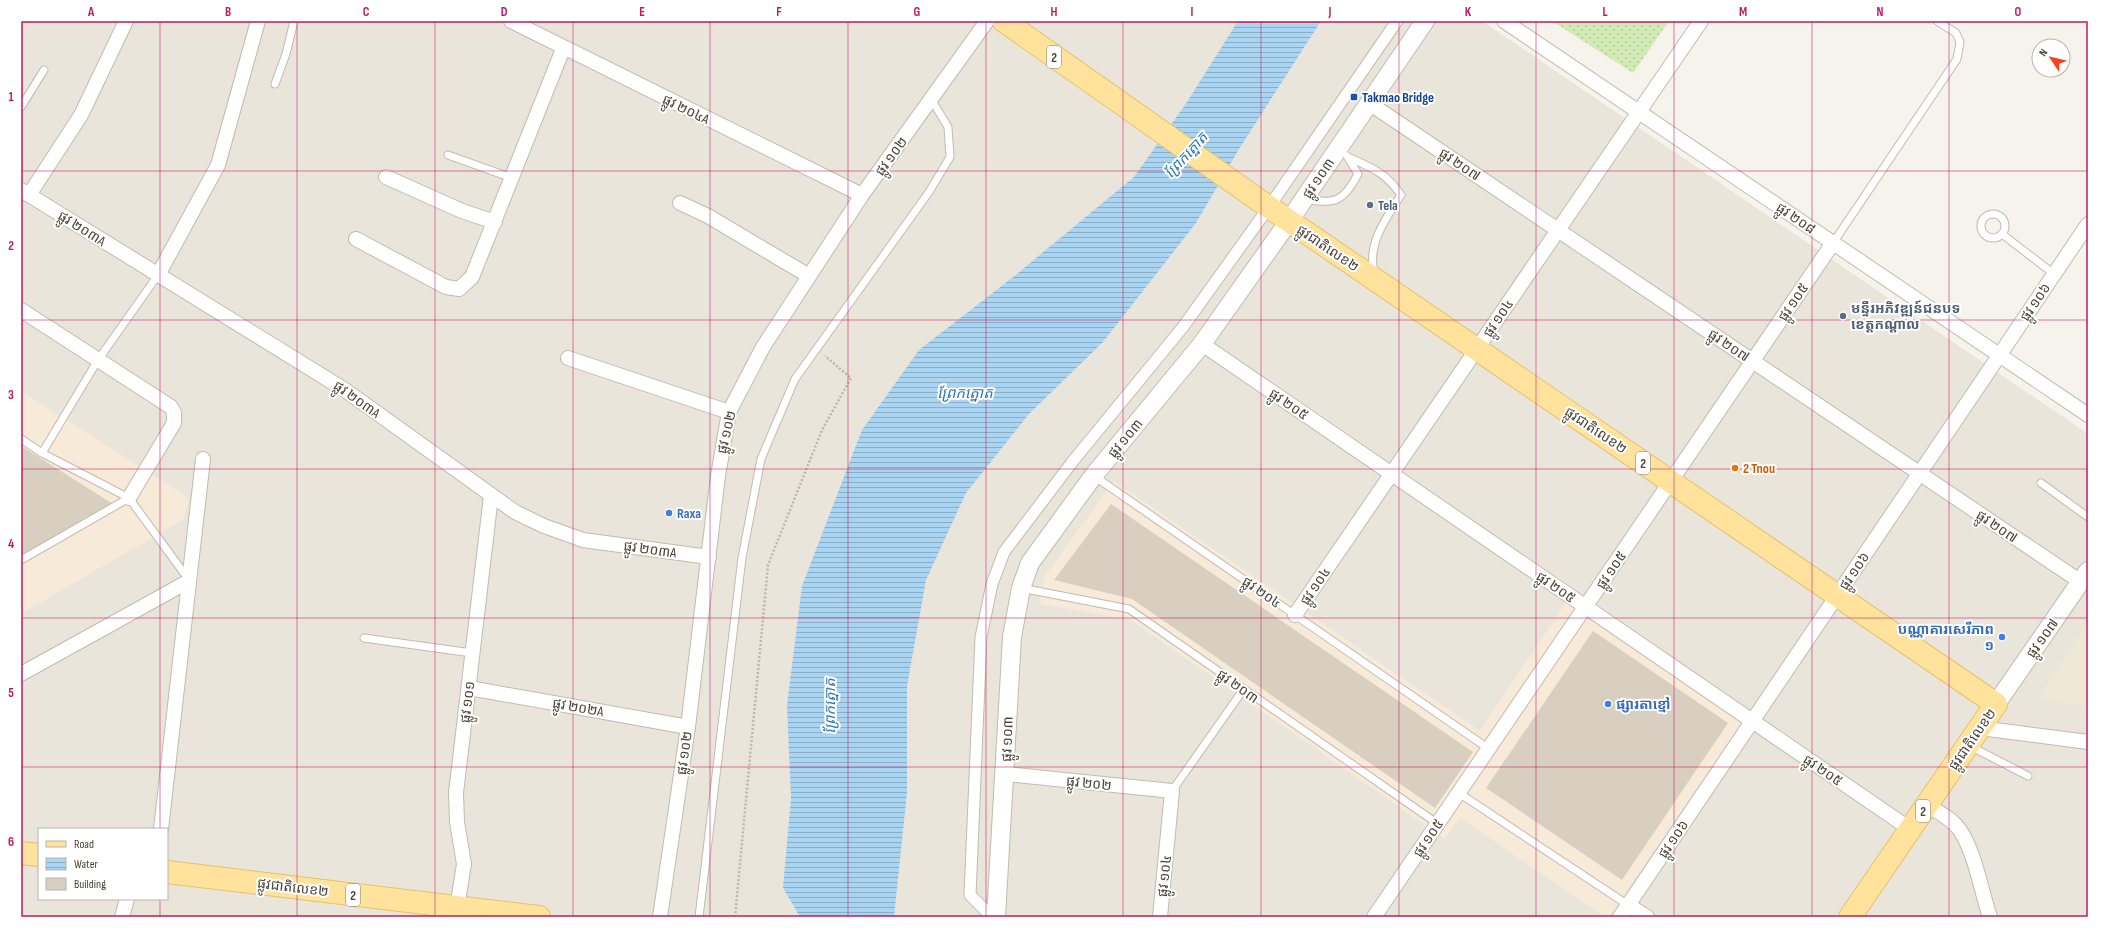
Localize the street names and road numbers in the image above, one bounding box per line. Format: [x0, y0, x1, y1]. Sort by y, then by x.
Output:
road number: 2 [1047, 46, 1061, 68]
street label: ផ្លូវ ២០៤A [658, 91, 713, 131]
street label: ផ្លូវ ១០២ [872, 133, 914, 181]
street label: ផ្លូវ ២០៧ [1434, 144, 1484, 187]
street label: ផ្លូវ ១០៣ [1299, 155, 1341, 204]
street label: ផ្លូវ ២០៨ [1771, 199, 1819, 240]
street label: ផ្លូវ ២០៣A [53, 207, 110, 253]
street label: ផ្លូវជាតិលេខ២ [1291, 221, 1362, 278]
street label: ផ្លូវ ១០៥ [1775, 280, 1815, 326]
street label: ផ្លូវ ១០៦ [2017, 280, 2057, 326]
street label: ផ្លូវ ១០៤ [1480, 296, 1520, 342]
street label: ផ្លូវ ២០៧ [1703, 325, 1753, 368]
street label: ផ្លូវ ២០៣A [328, 377, 384, 425]
street label: ផ្លូវ ២០៥ [1264, 385, 1312, 426]
street label: ផ្លូវជាតិលេខ២ [1559, 403, 1630, 460]
street label: ផ្លូវ ១០២ [713, 409, 743, 456]
street label: ផ្លូវ ១០៣ [1104, 415, 1149, 463]
road number: 2 [1636, 452, 1650, 474]
street label: ផ្លូវ ២០៧ [1971, 506, 2021, 549]
street label: ផ្លូវ ២០៣A [622, 537, 678, 565]
street label: ផ្លូវ ១០៥ [1593, 548, 1633, 594]
street label: ផ្លូវ ១០៦ [1836, 549, 1876, 595]
street label: ផ្លូវ ១០៤ [1297, 564, 1337, 610]
street label: ផ្លូវ ២០៥ [1531, 568, 1579, 609]
street label: ផ្លូវ ២០៤ [1237, 573, 1285, 615]
street label: ផ្លូវ ១០៧ [2023, 615, 2065, 663]
street label: ផ្លូវ ២០៣ [1212, 666, 1262, 709]
street label: ផ្លូវ ១០១ [456, 680, 482, 725]
street label: ផ្លូវ ២០២A [550, 695, 606, 724]
street label: ផ្លូវជាតិលេខ២ [1945, 705, 2003, 775]
street label: ផ្លូវ ១០៣ [998, 716, 1020, 762]
street label: ផ្លូវ ១០២ [673, 730, 699, 776]
street label: ផ្លូវ ២០៥ [1798, 751, 1846, 792]
street label: ផ្លូវ ២០២ [1065, 773, 1113, 797]
road number: 2 [1916, 800, 1930, 822]
street label: ផ្លូវ ១០៥ [1410, 816, 1450, 862]
street label: ផ្លូវ ១០៦ [1655, 817, 1695, 863]
street label: ផ្លូវ ១០៤ [1154, 854, 1178, 898]
street label: ផ្លូវជាតិលេខ២ [256, 875, 330, 903]
road number: 2 [346, 884, 360, 906]

